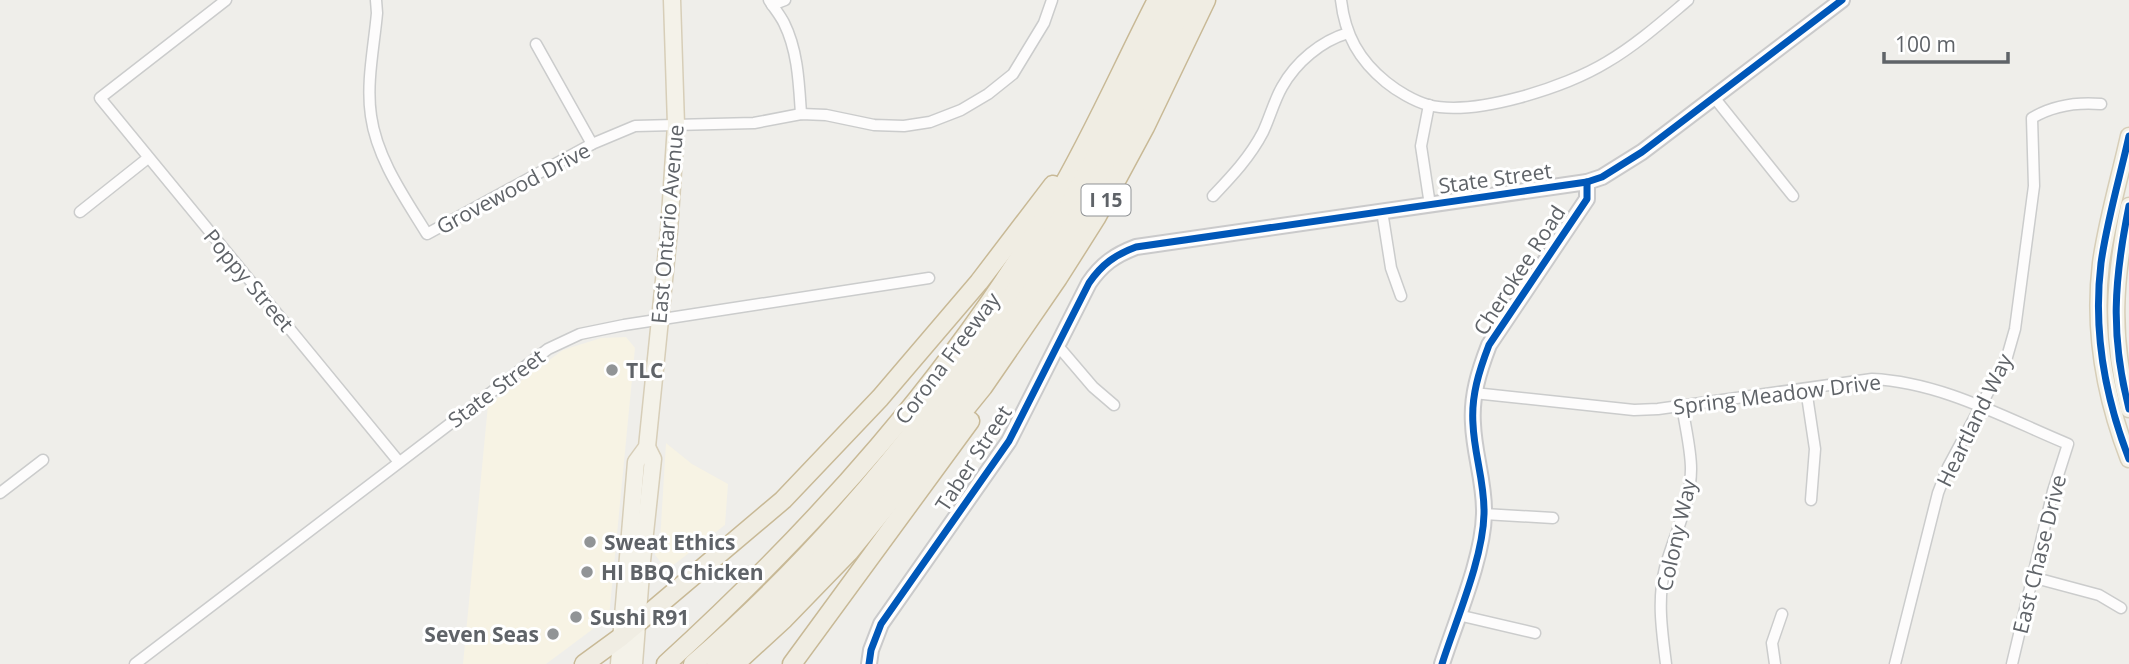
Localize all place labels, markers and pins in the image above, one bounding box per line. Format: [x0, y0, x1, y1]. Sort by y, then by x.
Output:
place label: TLC [626, 356, 663, 384]
marker: TLC [604, 362, 620, 378]
place label: Sweat Ethics [604, 528, 736, 556]
marker: Sweat Ethics [582, 534, 598, 550]
place label: HI BBQ Chicken [601, 558, 763, 586]
marker: HI BBQ Chicken [579, 564, 595, 580]
place label: Sushi R91 [590, 603, 689, 631]
marker: Sushi R91 [568, 609, 584, 625]
place label: Seven Seas [424, 620, 539, 648]
marker: Seven Seas [545, 626, 561, 642]

